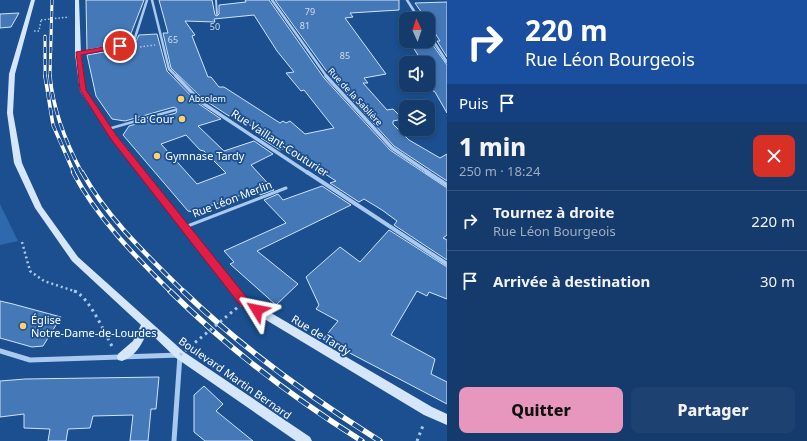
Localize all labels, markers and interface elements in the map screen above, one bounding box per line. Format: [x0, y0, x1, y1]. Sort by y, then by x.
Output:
house number: 79 [305, 5, 315, 18]
text: 220 m [525, 11, 608, 49]
north arrow [399, 12, 435, 48]
map controls [399, 12, 435, 136]
icon: right [459, 16, 511, 68]
house number: 81 [300, 19, 310, 32]
house number: 50 [210, 20, 220, 33]
pin [103, 29, 137, 63]
house number: 65 [168, 33, 178, 46]
icon: arrive [109, 35, 131, 57]
text: Rue Léon Bourgeois [525, 47, 695, 71]
house number: 85 [340, 49, 350, 62]
button: sound [399, 56, 435, 92]
street label: Rue de la Sablière [325, 65, 386, 129]
place label: Absolem [189, 92, 226, 105]
icon: arrive [496, 92, 518, 114]
text: Puis [459, 93, 488, 113]
marker: Absolem [176, 94, 186, 104]
button: layers [399, 100, 435, 136]
street label: Rue Vaillant-Couturier [229, 105, 332, 180]
place label: La Cour [134, 111, 174, 126]
marker: La Cour [177, 114, 187, 124]
text: 1 min [459, 130, 526, 163]
button: close [753, 135, 795, 177]
place label: Gymnase Tardy [165, 148, 245, 163]
marker: Gymnase Tardy [152, 151, 162, 161]
text: 250 m · 18:24 [459, 162, 540, 180]
street label: Rue Léon Merlin [190, 176, 274, 221]
text: Tournez à droite [493, 202, 614, 222]
icon: right [459, 210, 481, 232]
text: 220 m [751, 211, 795, 231]
text: Rue Léon Bourgeois [493, 222, 616, 240]
icon: arrive [459, 270, 481, 292]
text: Arrivée à destination [493, 271, 650, 291]
text: 30 m [760, 271, 795, 291]
position arrow [236, 289, 278, 331]
street label: Rue de Tardy [289, 311, 354, 358]
place label: Église Notre-Dame-de-Lourdes [31, 312, 157, 340]
marker: Église Notre-Dame-de-Lourdes [18, 321, 28, 331]
street label: Boulevard Martin Bernard [176, 333, 295, 422]
button: Quitter [459, 387, 623, 433]
button: Partager [631, 387, 795, 433]

